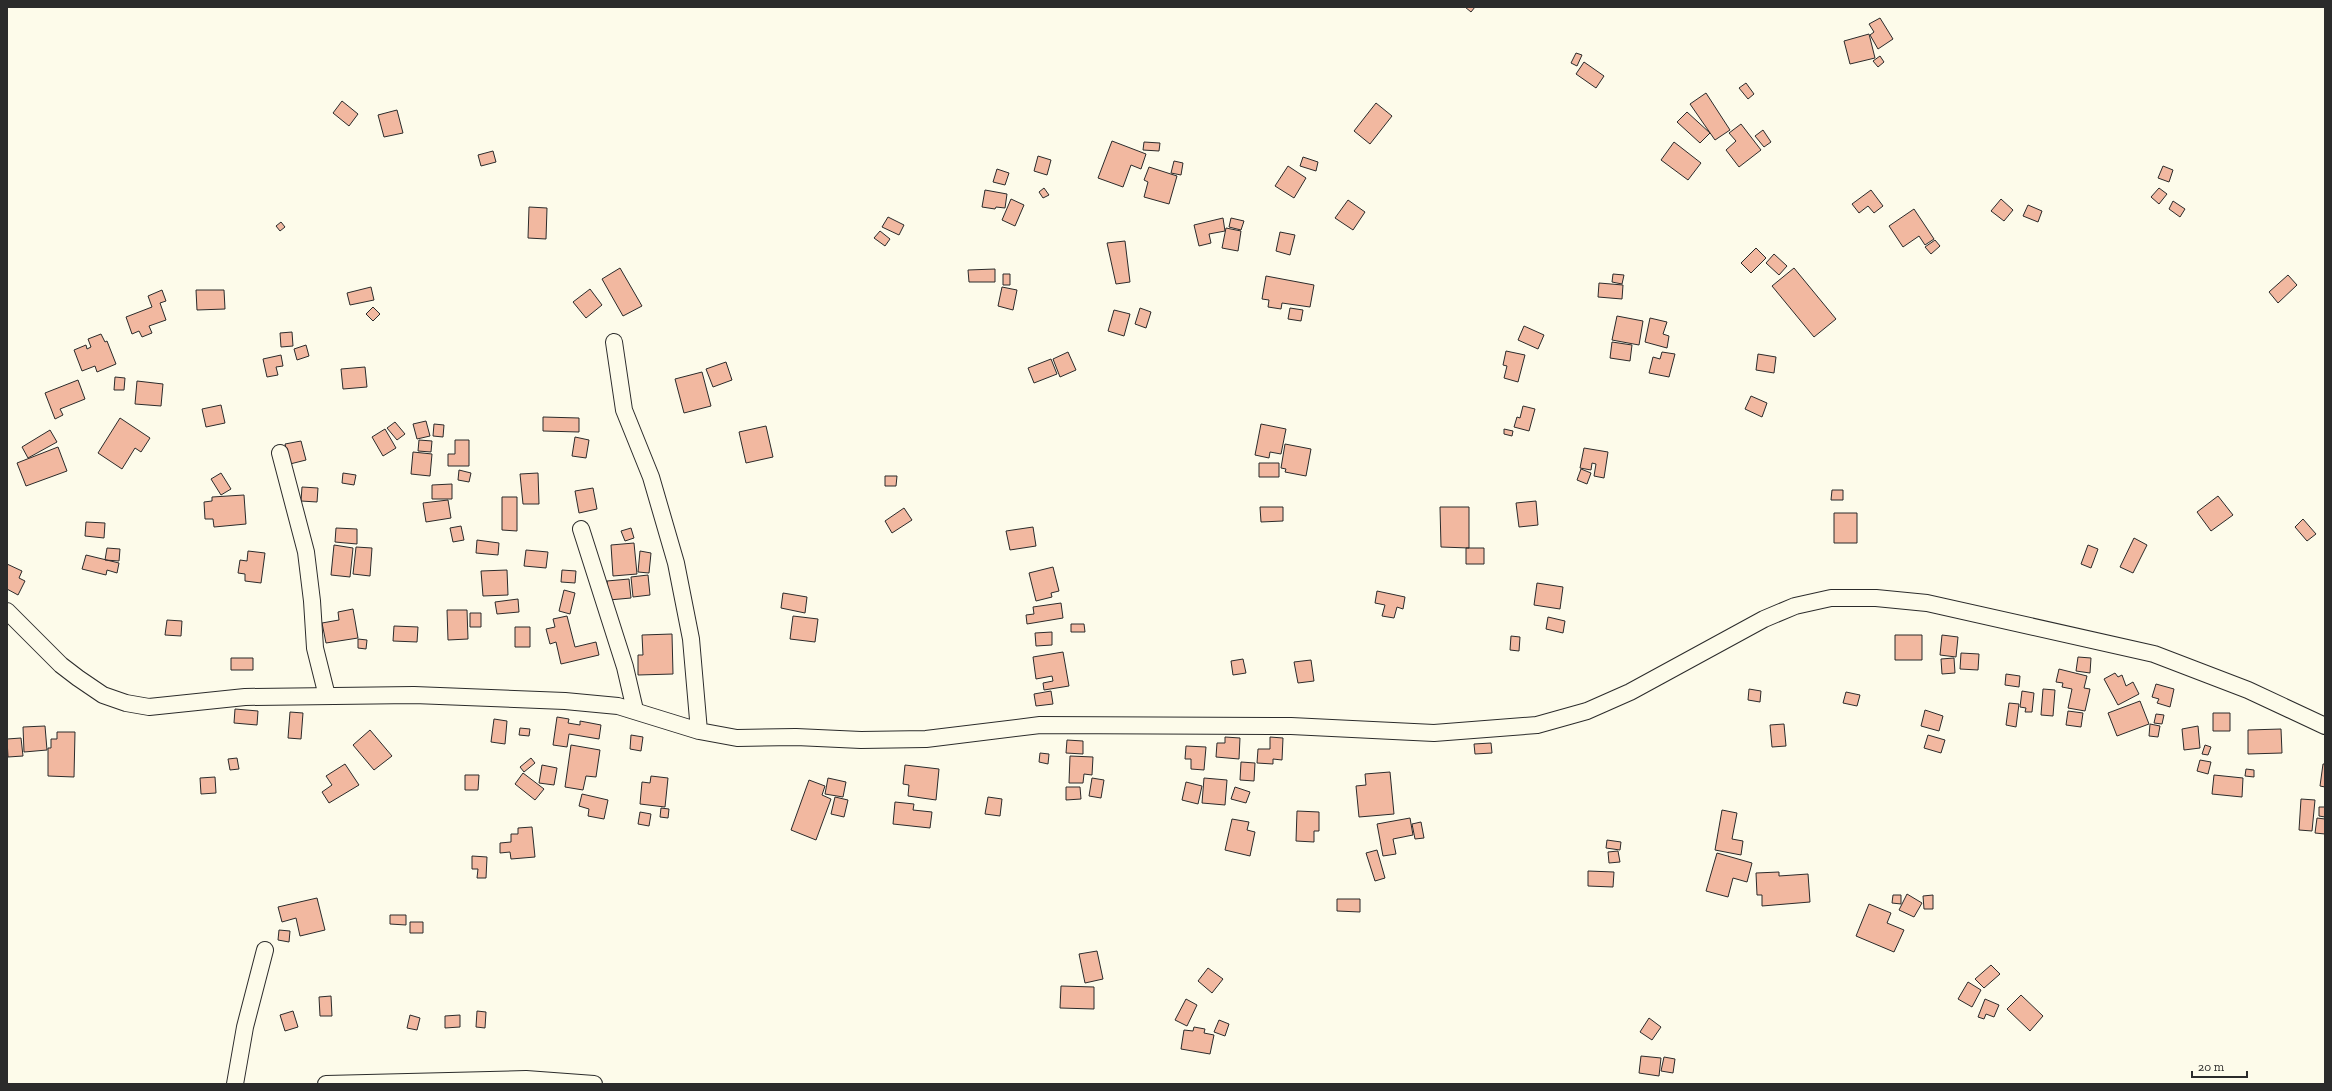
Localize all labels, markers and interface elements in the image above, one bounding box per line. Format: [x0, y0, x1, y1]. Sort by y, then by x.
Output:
scale bar [2192, 1053, 2247, 1079]
text: 20 m [2198, 1060, 2225, 1074]

